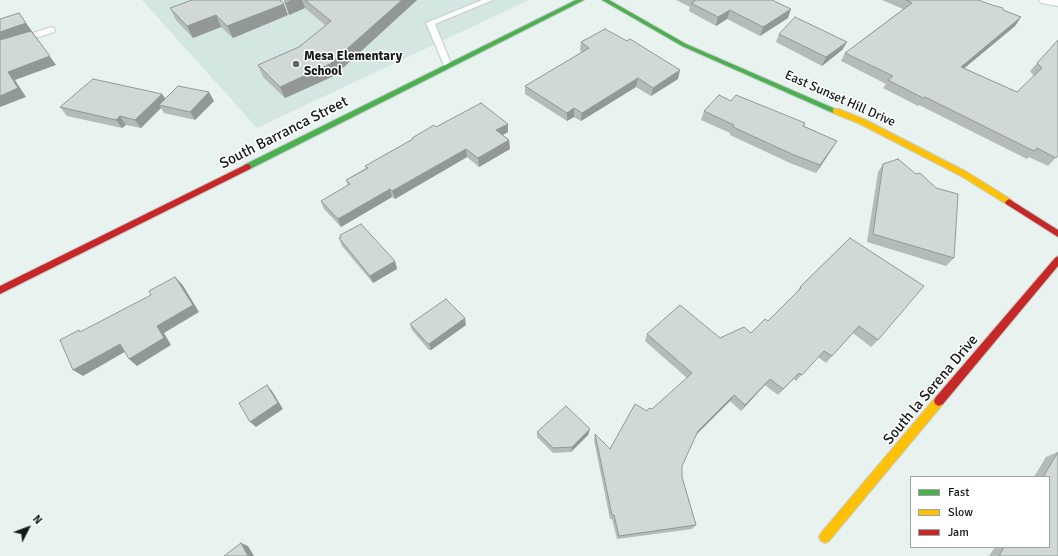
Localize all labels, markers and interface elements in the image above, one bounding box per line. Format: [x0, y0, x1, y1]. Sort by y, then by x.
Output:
place label: Mesa Elementary School [304, 49, 402, 80]
marker: Mesa Elementary School [291, 59, 301, 69]
street label: East Sunset Hill Drive [782, 68, 898, 130]
street label: South Barranca Street [217, 93, 351, 173]
street label: South la Serena Drive [880, 332, 982, 448]
legend [910, 476, 1050, 548]
text: Fast [948, 485, 969, 500]
text: Slow [948, 505, 973, 520]
north arrow [8, 508, 48, 548]
text: N [30, 512, 45, 527]
text: Jam [948, 525, 969, 540]

